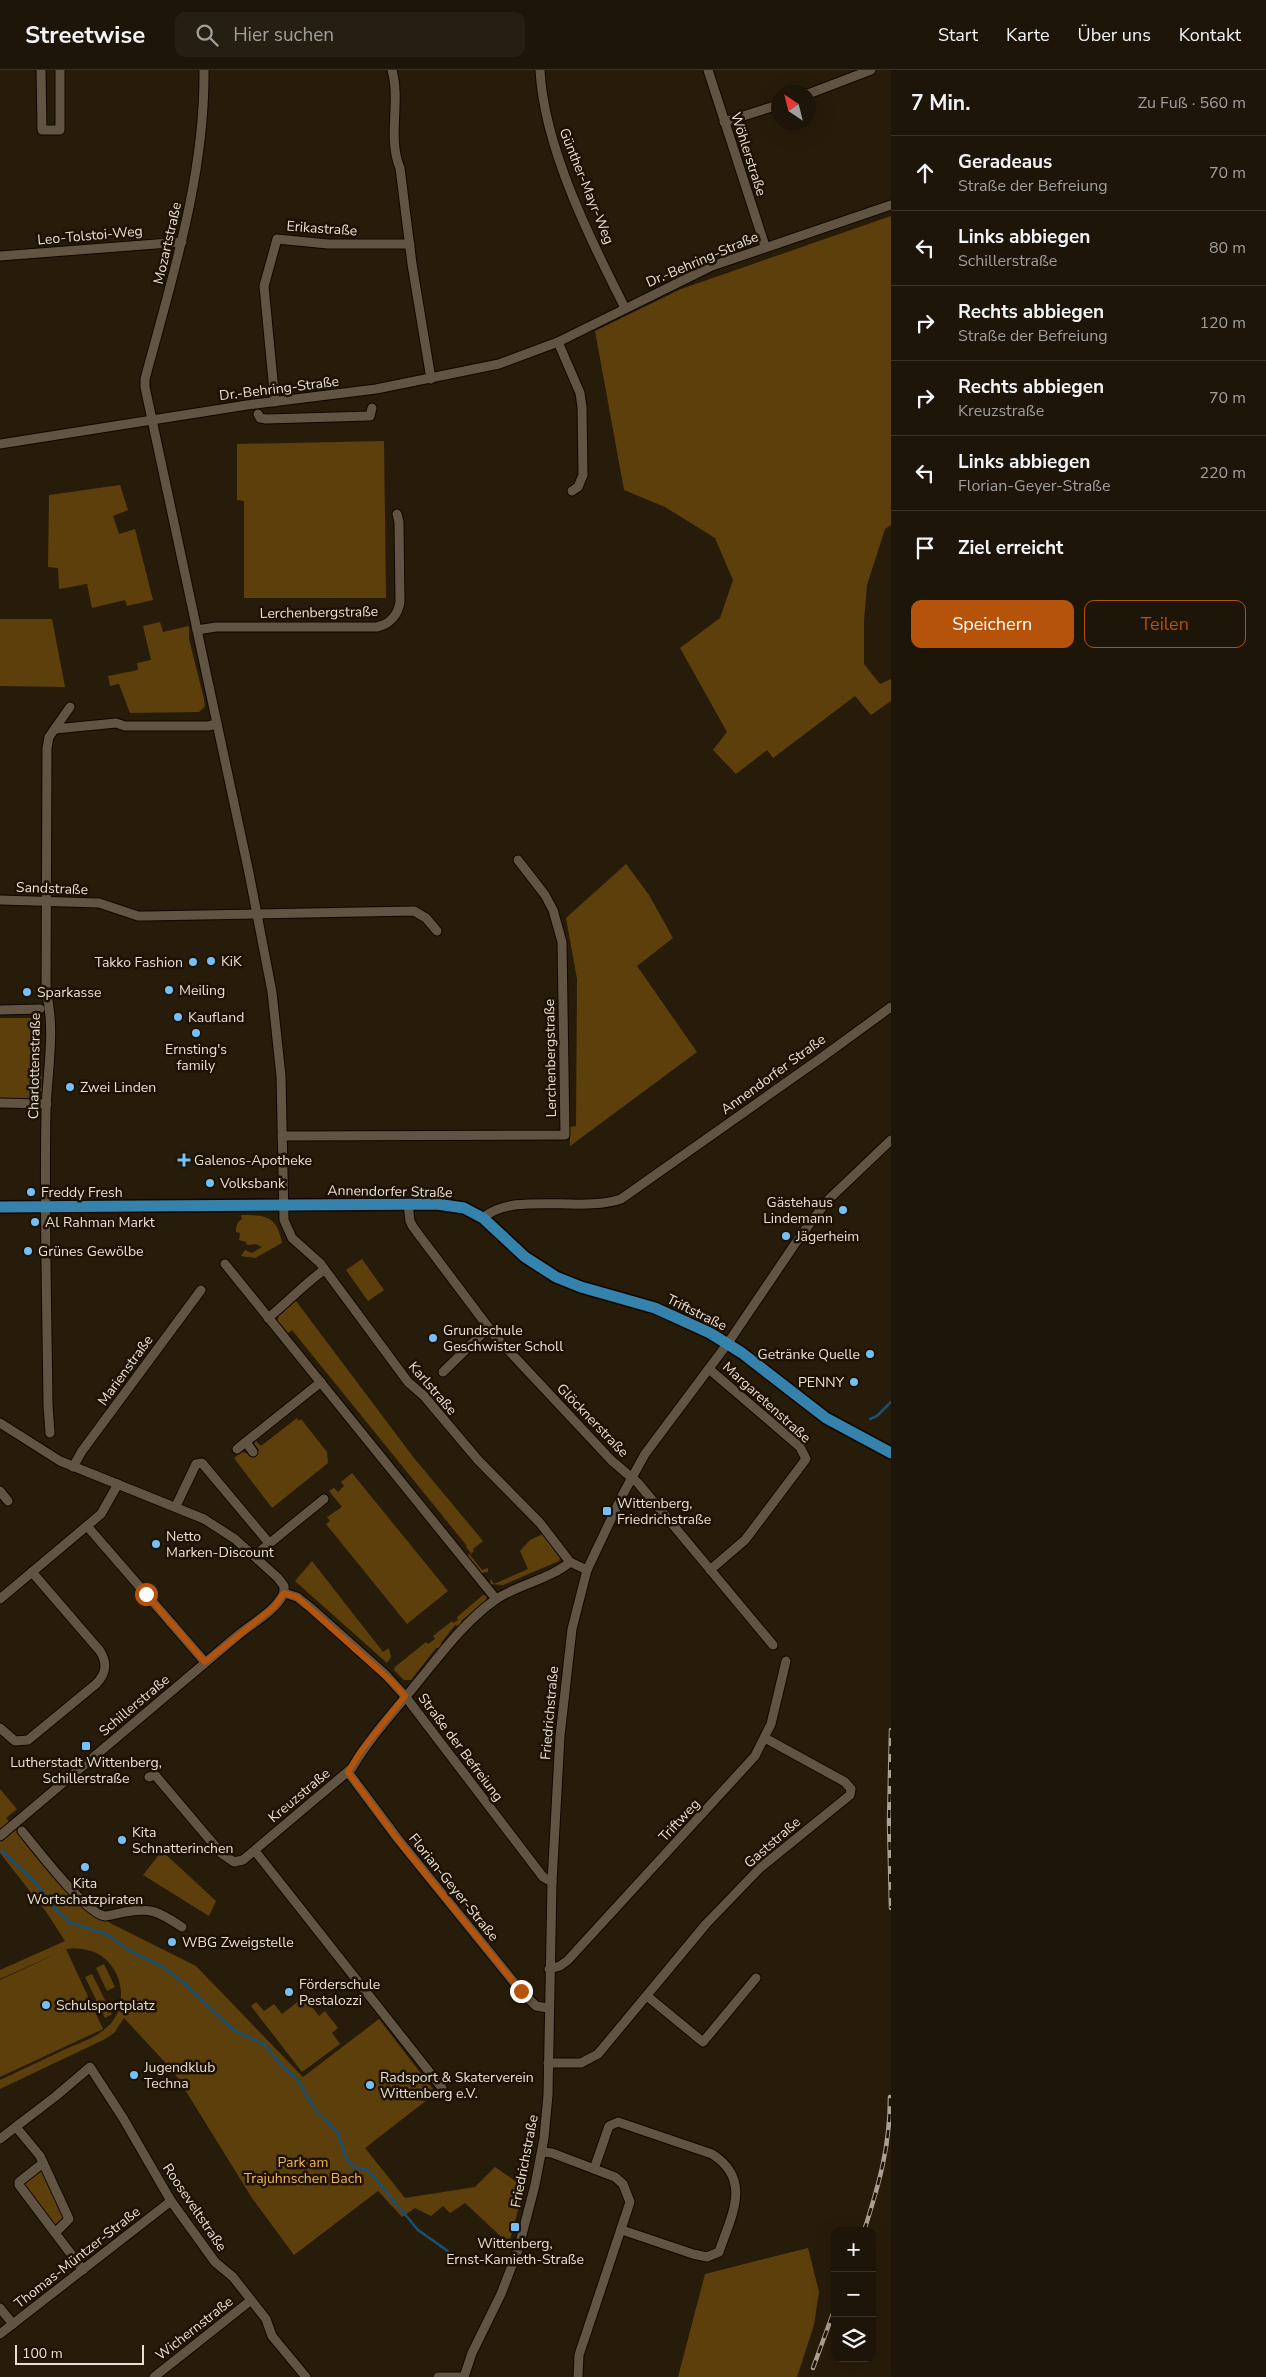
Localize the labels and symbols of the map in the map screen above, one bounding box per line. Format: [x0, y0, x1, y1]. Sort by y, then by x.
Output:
north arrow [771, 85, 816, 130]
street label: Wöhlerstraße [726, 110, 771, 198]
street label: Günther-Mayr-Weg [555, 125, 619, 247]
street label: Mozartstraße [149, 200, 186, 286]
street label: Erikastraße [286, 217, 358, 240]
street label: Leo-Tolstoi-Weg [37, 221, 143, 250]
street label: Dr.-Behring-Straße [643, 227, 761, 292]
street label: Dr.-Behring-Straße [218, 372, 340, 405]
street label: Lerchenbergstraße [260, 602, 378, 623]
street label: Sandstraße [16, 878, 88, 899]
place label: KiK [221, 952, 242, 971]
place label: Takko Fashion [95, 953, 183, 972]
marker: KiK [205, 955, 217, 967]
marker: Takko Fashion [187, 956, 199, 968]
place label: Meiling [179, 981, 225, 1000]
place label: Sparkasse [37, 983, 101, 1002]
marker: Meiling [163, 984, 175, 996]
marker: Sparkasse [21, 986, 33, 998]
street label: Lerchenbergstraße [540, 999, 561, 1117]
place label: Kaufland [188, 1008, 244, 1027]
marker: Kaufland [172, 1011, 184, 1023]
street label: Charlottenstraße [24, 1013, 45, 1119]
marker: Ernsting's family [190, 1027, 202, 1039]
street label: Annendorfer Straße [717, 1030, 830, 1119]
place label: Ernsting's family [165, 1040, 227, 1075]
place label: Zwei Linden [80, 1078, 156, 1097]
marker: Zwei Linden [64, 1081, 76, 1093]
place label: Galenos-Apotheke [194, 1151, 312, 1170]
marker: Galenos-Apotheke [178, 1154, 190, 1166]
place label: Volksbank [219, 1174, 286, 1193]
marker: Volksbank [204, 1177, 216, 1189]
street label: Annendorfer Straße [327, 1181, 453, 1202]
place label: Freddy Fresh [41, 1183, 123, 1202]
marker: Freddy Fresh [25, 1186, 37, 1198]
place label: Gästehaus Lindemann [763, 1193, 833, 1228]
marker: Gästehaus Lindemann [837, 1204, 849, 1216]
place label: Al Rahman Markt [45, 1213, 155, 1232]
marker: Al Rahman Markt [29, 1216, 41, 1228]
place label: Jägerheim [795, 1227, 859, 1246]
marker: Jägerheim [780, 1230, 792, 1242]
place label: Grünes Gewölbe [38, 1242, 144, 1261]
marker: Grünes Gewölbe [22, 1245, 34, 1257]
street label: Triftstraße [663, 1290, 730, 1335]
place label: Grundschule Geschwister Scholl [443, 1321, 564, 1356]
street label: Marienstraße [93, 1331, 157, 1409]
marker: Grundschule Geschwister Scholl [427, 1332, 439, 1344]
place label: Getränke Quelle [758, 1345, 860, 1364]
marker: Getränke Quelle [864, 1348, 876, 1360]
street label: Karlstraße [404, 1357, 461, 1419]
street label: Margaretenstraße [719, 1358, 815, 1447]
place label: PENNY [798, 1373, 845, 1392]
marker: PENNY [848, 1376, 860, 1388]
street label: Glöcknerstraße [553, 1379, 633, 1461]
place label: Wittenberg, Friedrichstraße [617, 1494, 711, 1529]
marker: Wittenberg, Friedrichstraße [601, 1505, 613, 1517]
place label: Netto Marken-Discount [166, 1527, 274, 1562]
marker: Netto Marken-Discount [150, 1538, 162, 1550]
route start [135, 1583, 158, 1606]
street label: Friedrichstraße [536, 1665, 563, 1761]
street label: Schillerstraße [95, 1670, 174, 1741]
street label: Straße der Befreiung [414, 1689, 508, 1805]
marker: Lutherstadt Wittenberg, Schillerstraße [80, 1740, 92, 1752]
place label: Lutherstadt Wittenberg, Schillerstraße [10, 1753, 162, 1788]
street label: Kreuzstraße [264, 1764, 334, 1827]
street label: Triftweg [655, 1795, 704, 1846]
street label: Gaststraße [740, 1813, 805, 1872]
place label: Kita Schnatterinchen [132, 1823, 233, 1858]
street label: Florian-Geyer-Straße [404, 1829, 503, 1945]
marker: Kita Schnatterinchen [116, 1834, 128, 1846]
marker: Kita Wortschatzpiraten [79, 1861, 91, 1873]
place label: Kita Wortschatzpiraten [27, 1874, 143, 1909]
place label: WBG Zweigstelle [182, 1933, 294, 1952]
marker: WBG Zweigstelle [166, 1936, 178, 1948]
place label: Förderschule Pestalozzi [299, 1975, 380, 2010]
route end [510, 1980, 533, 2003]
marker: Förderschule Pestalozzi [283, 1986, 295, 1998]
place label: Schulsportplatz [56, 1996, 156, 2015]
marker: Schulsportplatz [40, 1999, 52, 2011]
place label: Jugendklub Techna [143, 2058, 215, 2093]
place label: Radsport & Skaterverein Wittenberg e.V. [380, 2068, 534, 2103]
marker: Jugendklub Techna [128, 2069, 140, 2081]
marker: Radsport & Skaterverein Wittenberg e.V. [364, 2079, 376, 2091]
street label: Friedrichstraße [506, 2113, 543, 2209]
park label: Park am Trajuhnschen Bach [244, 2153, 362, 2188]
street label: Rooseveltstraße [158, 2160, 231, 2255]
street label: Thomas-Müntzer-Straße [10, 2202, 144, 2313]
marker: Wittenberg, Ernst-Kamieth-Straße [509, 2221, 521, 2233]
place label: Wittenberg, Ernst-Kamieth-Straße [446, 2234, 584, 2269]
street label: Wichernstraße [152, 2292, 237, 2365]
scale bar [15, 2342, 144, 2365]

